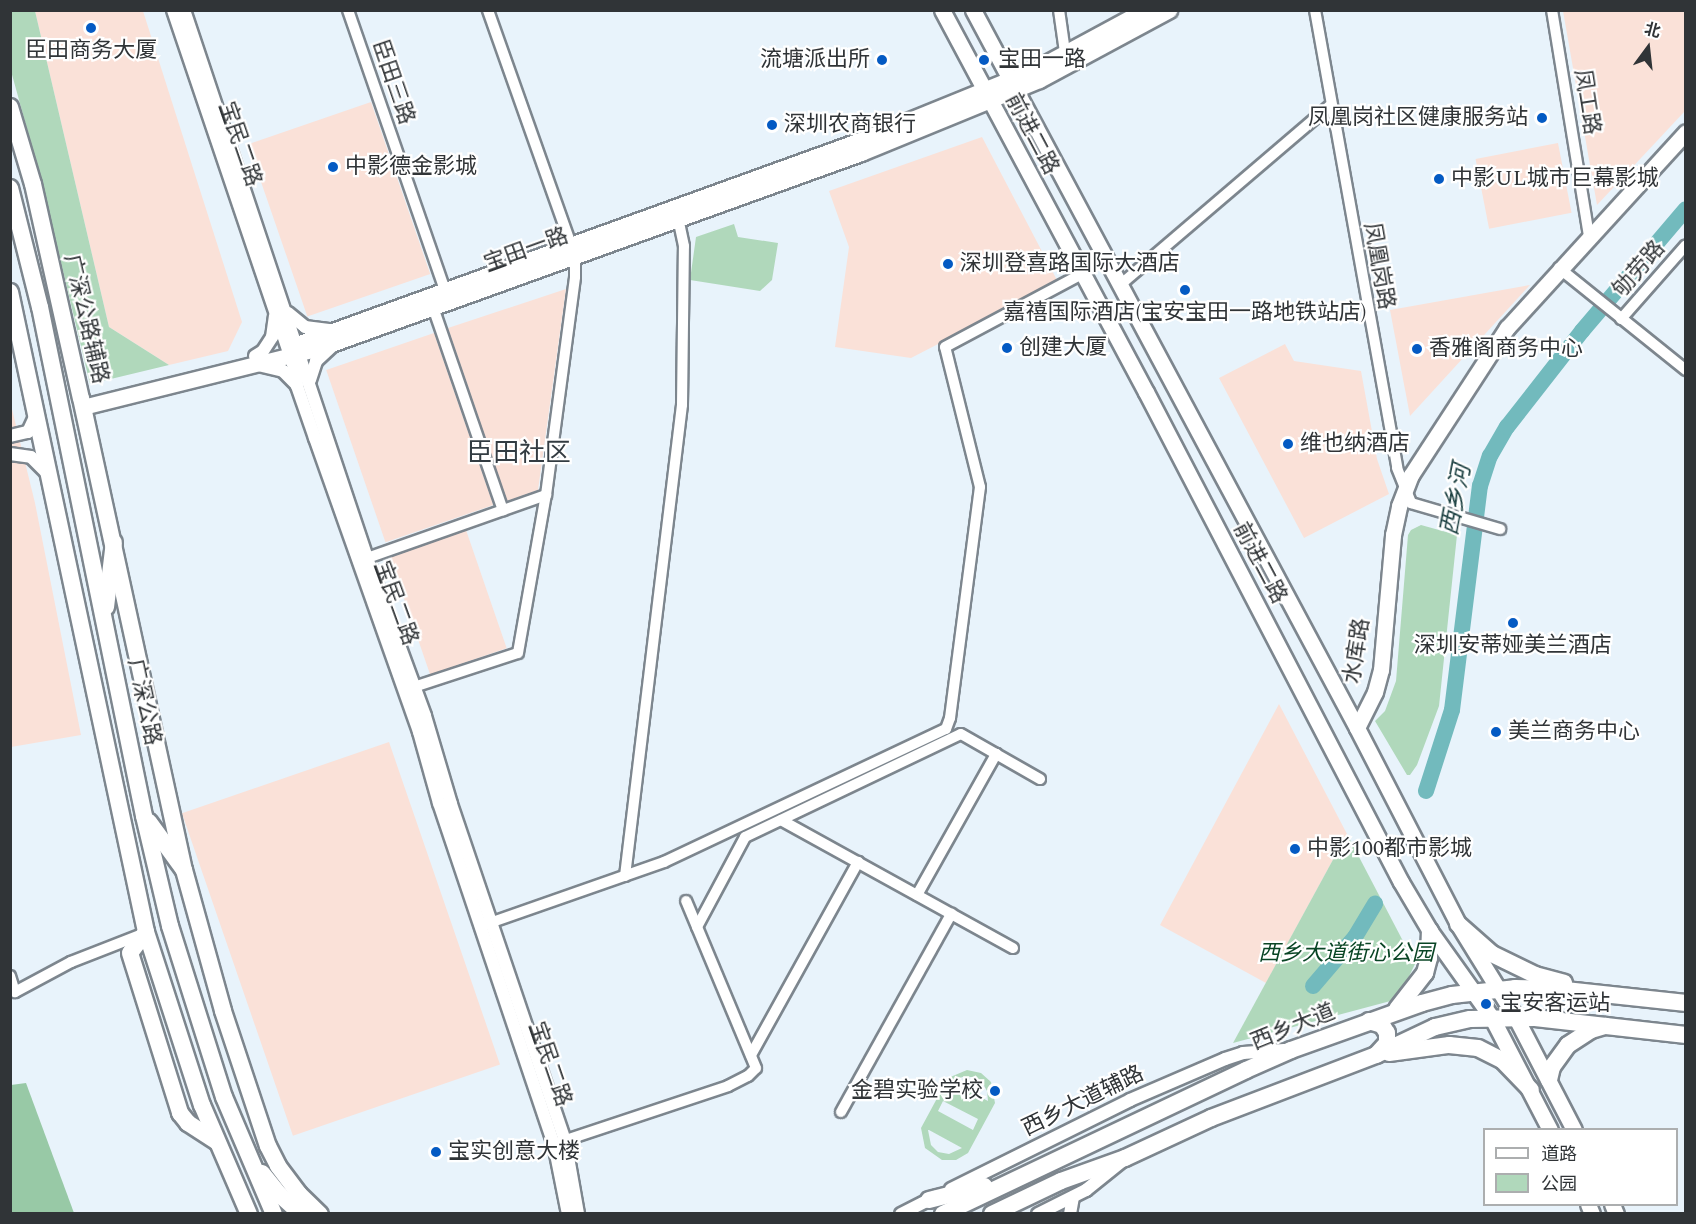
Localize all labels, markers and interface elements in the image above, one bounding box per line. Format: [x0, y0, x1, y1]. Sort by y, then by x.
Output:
text: 北 [1642, 17, 1663, 44]
north arrow [1618, 18, 1678, 78]
marker: 臣田商务大厦 [84, 21, 98, 35]
street label: 臣田三路 [366, 36, 420, 128]
place label: 臣田商务大厦 [25, 38, 157, 64]
place label: 流塘派出所 [760, 47, 870, 73]
place label: 宝田一路 [998, 47, 1086, 73]
marker: 宝田一路 [975, 51, 993, 69]
marker: 流塘派出所 [875, 53, 889, 67]
street label: 凤工路 [1569, 67, 1605, 137]
street label: 前进二路 [1000, 89, 1064, 179]
street label: 宝民二路 [213, 98, 267, 190]
place label: 凤凰岗社区健康服务站 [1308, 105, 1528, 131]
marker: 凤凰岗社区健康服务站 [1533, 109, 1551, 127]
place label: 深圳农商银行 [784, 112, 916, 138]
marker: 深圳农商银行 [765, 118, 779, 132]
place label: 中影德金影城 [345, 154, 477, 180]
marker: 中影德金影城 [326, 160, 340, 174]
place label: 中影UL城市巨幕影城 [1451, 166, 1659, 192]
marker: 中影UL城市巨幕影城 [1432, 172, 1446, 186]
street label: 凤凰岗路 [1358, 220, 1400, 312]
street label: 宝田一路 [480, 223, 572, 277]
street label: 劬劳路 [1607, 235, 1671, 303]
place label: 深圳登喜路国际大酒店 [960, 251, 1180, 277]
street label: 广深公路辅路 [58, 252, 114, 386]
marker: 深圳登喜路国际大酒店 [941, 257, 955, 271]
marker: 嘉禧国际酒店(宝安宝田一路地铁站店) [1178, 283, 1192, 297]
place label: 嘉禧国际酒店(宝安宝田一路地铁站店) [1004, 300, 1366, 326]
place label: 创建大厦 [1019, 335, 1107, 361]
place label: 香雅阁商务中心 [1429, 336, 1583, 362]
marker: 创建大厦 [1000, 341, 1014, 355]
marker: 香雅阁商务中心 [1410, 342, 1424, 356]
place label: 维也纳酒店 [1300, 431, 1410, 457]
marker: 维也纳酒店 [1281, 437, 1295, 451]
district label: 臣田社区 [467, 438, 571, 470]
water label: 西乡河 [1436, 462, 1478, 538]
street label: 前进二路 [1228, 518, 1292, 608]
street label: 宝民二路 [369, 557, 423, 649]
street label: 水库路 [1339, 616, 1375, 686]
marker: 深圳安蒂娅美兰酒店 [1506, 616, 1520, 630]
place label: 深圳安蒂娅美兰酒店 [1414, 633, 1612, 659]
street label: 广深公路 [122, 656, 166, 748]
place label: 美兰商务中心 [1508, 719, 1640, 745]
marker: 美兰商务中心 [1489, 725, 1503, 739]
place label: 中影100都市影城 [1307, 836, 1472, 862]
marker: 中影100都市影城 [1288, 842, 1302, 856]
park label: 西乡大道街心公园 [1258, 941, 1434, 967]
place label: 宝安客运站 [1500, 991, 1610, 1017]
marker: 宝安客运站 [1477, 995, 1495, 1013]
street label: 西乡大道 [1247, 998, 1339, 1056]
street label: 宝民二路 [523, 1018, 577, 1110]
street label: 西乡大道辅路 [1018, 1060, 1148, 1142]
place label: 金碧实验学校 [851, 1078, 983, 1104]
marker: 金碧实验学校 [988, 1084, 1002, 1098]
legend [1483, 1128, 1678, 1206]
place label: 宝实创意大楼 [448, 1139, 580, 1165]
text: 道路 [1541, 1141, 1577, 1168]
marker: 宝实创意大楼 [429, 1145, 443, 1159]
text: 公园 [1541, 1171, 1577, 1198]

